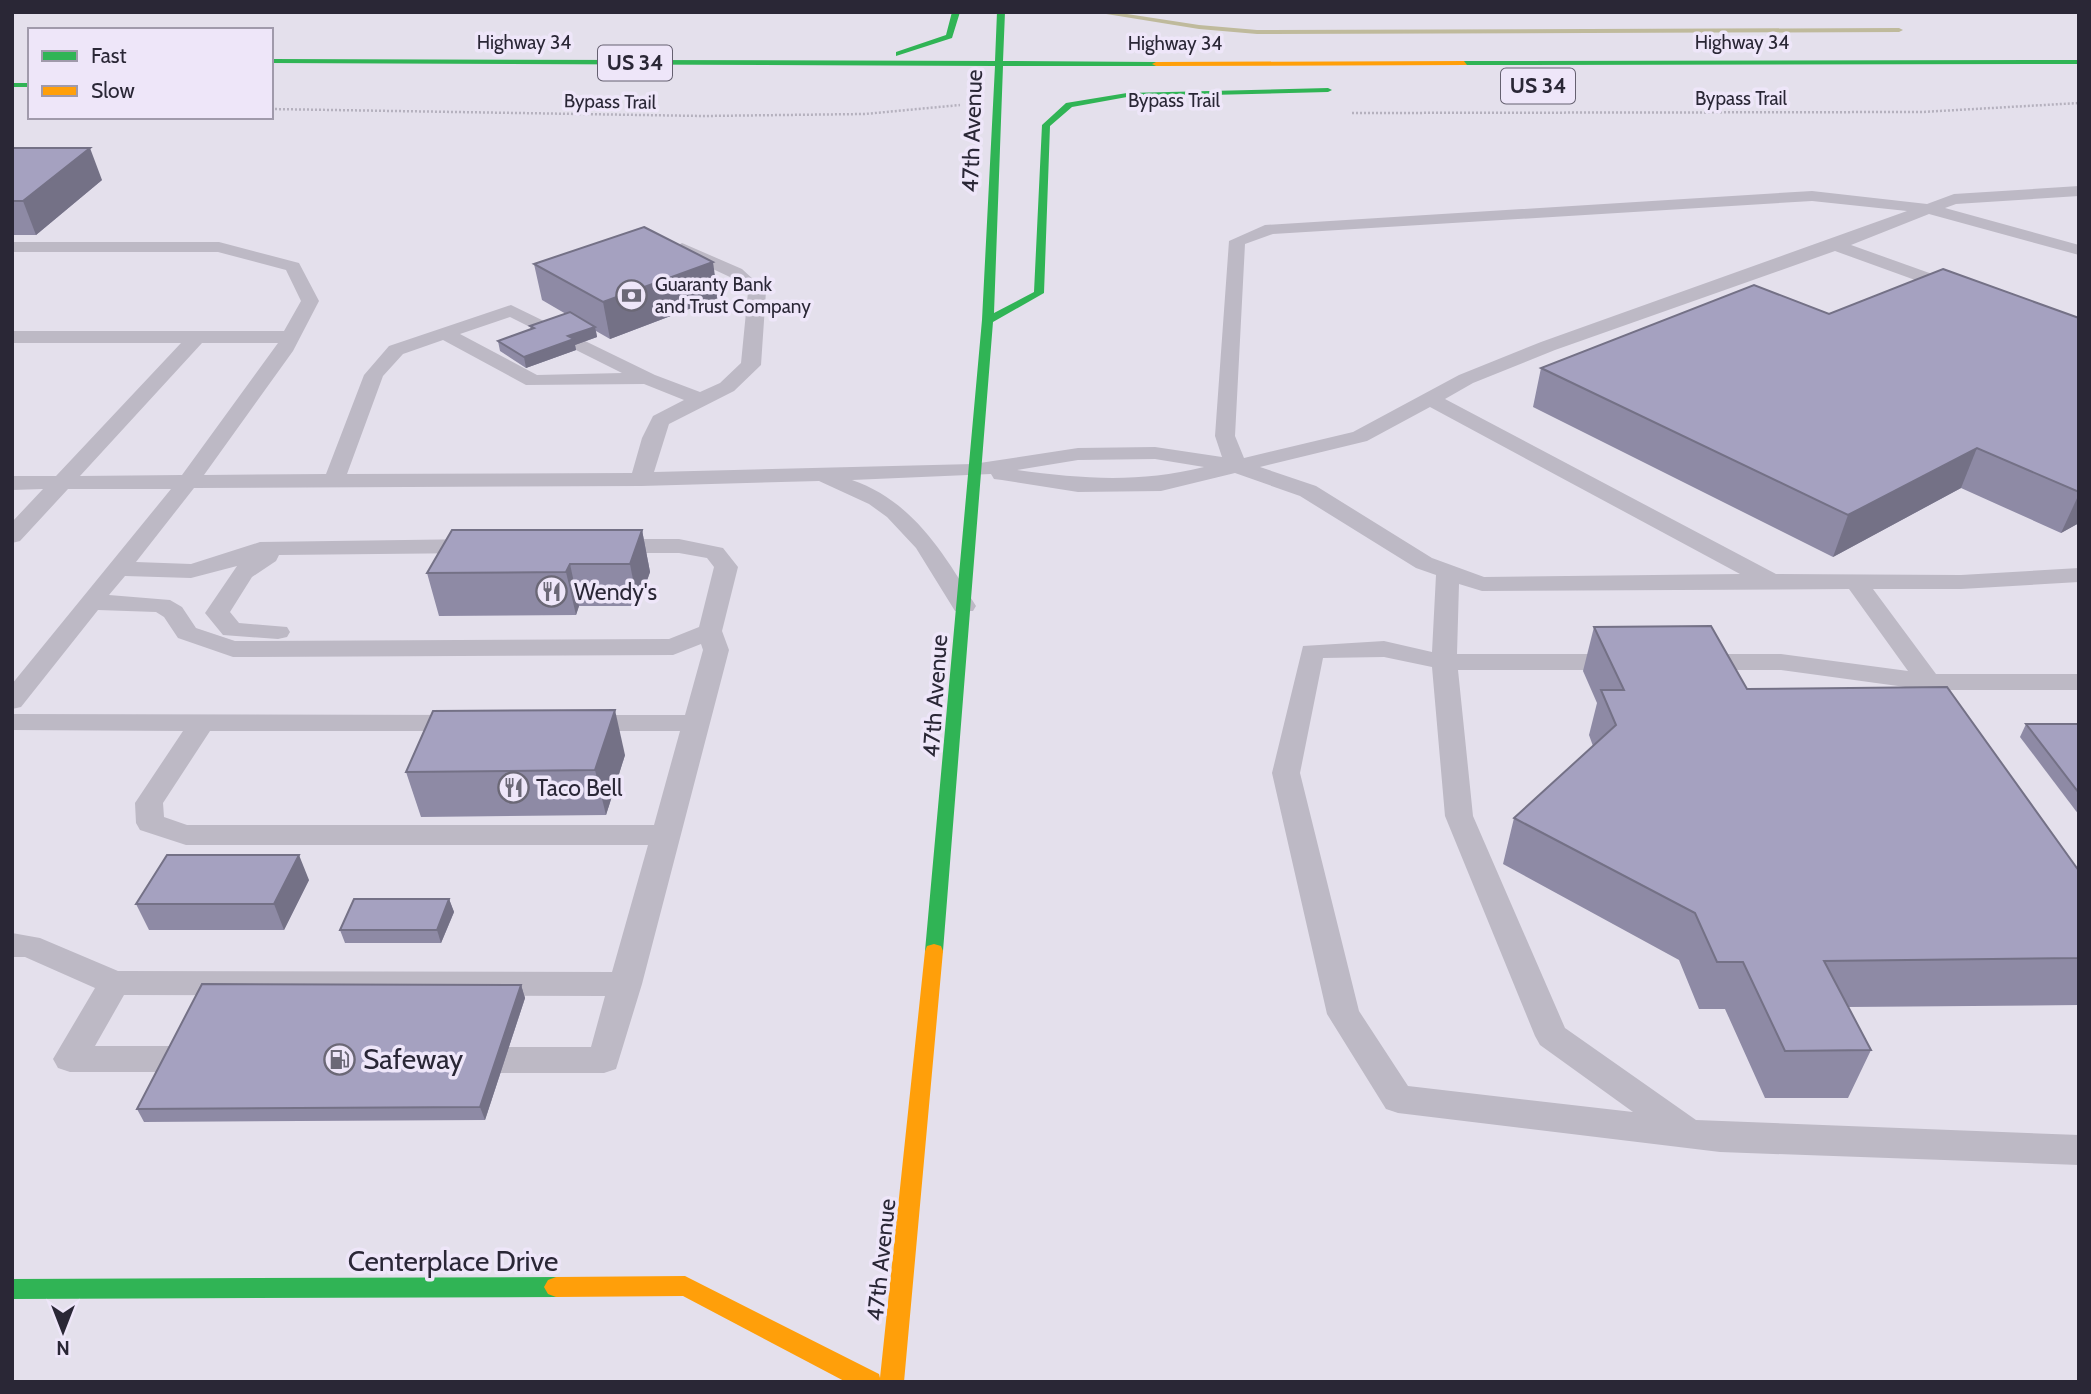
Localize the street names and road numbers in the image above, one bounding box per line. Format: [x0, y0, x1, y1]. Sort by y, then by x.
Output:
street label: Highway 34 [477, 31, 571, 54]
street label: Highway 34 [1695, 31, 1789, 54]
street label: Highway 34 [1128, 32, 1222, 55]
road number: US 34 [598, 46, 672, 80]
road number: US 34 [1501, 68, 1575, 104]
street label: 47th Avenue [956, 69, 988, 193]
street label: Bypass Trail [1695, 87, 1788, 110]
street label: Bypass Trail [564, 89, 657, 114]
street label: Bypass Trail [1128, 89, 1221, 112]
street label: 47th Avenue [917, 633, 953, 758]
street label: 47th Avenue [861, 1197, 901, 1323]
street label: Centerplace Drive [348, 1244, 558, 1278]

